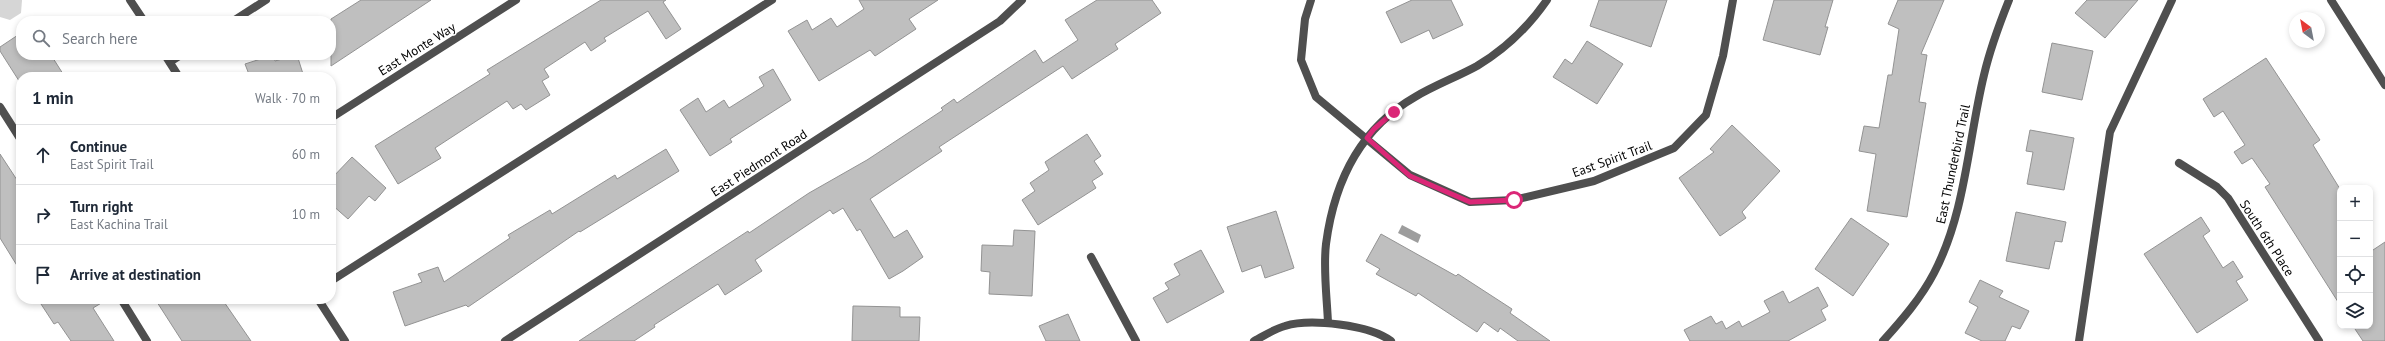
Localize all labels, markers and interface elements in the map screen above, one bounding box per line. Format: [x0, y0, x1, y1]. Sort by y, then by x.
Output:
north arrow [2289, 12, 2325, 48]
search box [16, 16, 336, 60]
street label: East Monte Way [375, 18, 459, 80]
icon: search [30, 27, 52, 49]
text: Search here [62, 29, 138, 48]
text: 1 min [32, 87, 73, 109]
text: Walk · 70 m [255, 90, 320, 107]
street label: East Thunderbird Trail [1932, 102, 1974, 225]
route end [1385, 103, 1403, 121]
street label: East Piedmont Road [708, 126, 810, 200]
text: Continue [70, 137, 127, 156]
street label: East Spirit Trail [1570, 137, 1654, 181]
icon: ahead [32, 144, 54, 166]
text: 60 m [292, 146, 320, 163]
text: East Spirit Trail [70, 156, 154, 173]
map controls [2337, 185, 2373, 329]
button: + [2337, 185, 2373, 221]
route start [1505, 191, 1523, 209]
text: Turn right [70, 197, 133, 216]
street label: South 6th Place [2236, 197, 2298, 279]
icon: right [32, 204, 54, 226]
text: 10 m [292, 206, 320, 223]
text: East Kachina Trail [70, 216, 168, 233]
button: − [2337, 221, 2373, 257]
button: locate [2337, 257, 2373, 293]
icon: arrive [32, 264, 54, 286]
text: Arrive at destination [70, 265, 201, 284]
button: layers [2337, 293, 2373, 329]

